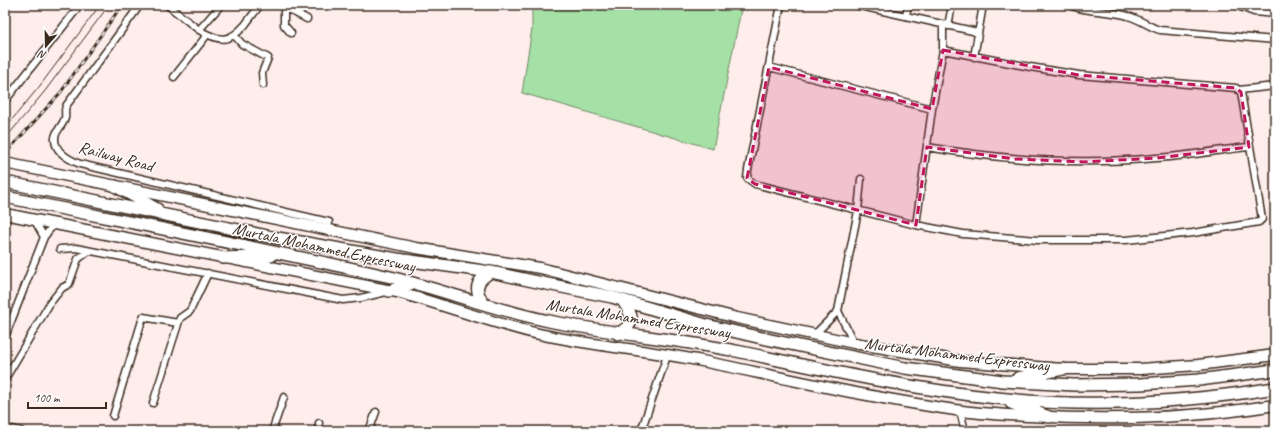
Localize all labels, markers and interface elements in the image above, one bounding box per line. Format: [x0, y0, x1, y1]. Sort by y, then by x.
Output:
north arrow [26, 26, 66, 66]
text: N [35, 47, 48, 63]
street label: Railway Road [76, 136, 158, 177]
street label: Murtala Mohammed Expressway [231, 218, 418, 277]
street label: Murtala Mohammed Expressway [544, 294, 733, 344]
street label: Murtala Mohammed Expressway [863, 333, 1052, 376]
scale bar [28, 384, 106, 410]
text: 100 m [34, 390, 61, 406]

